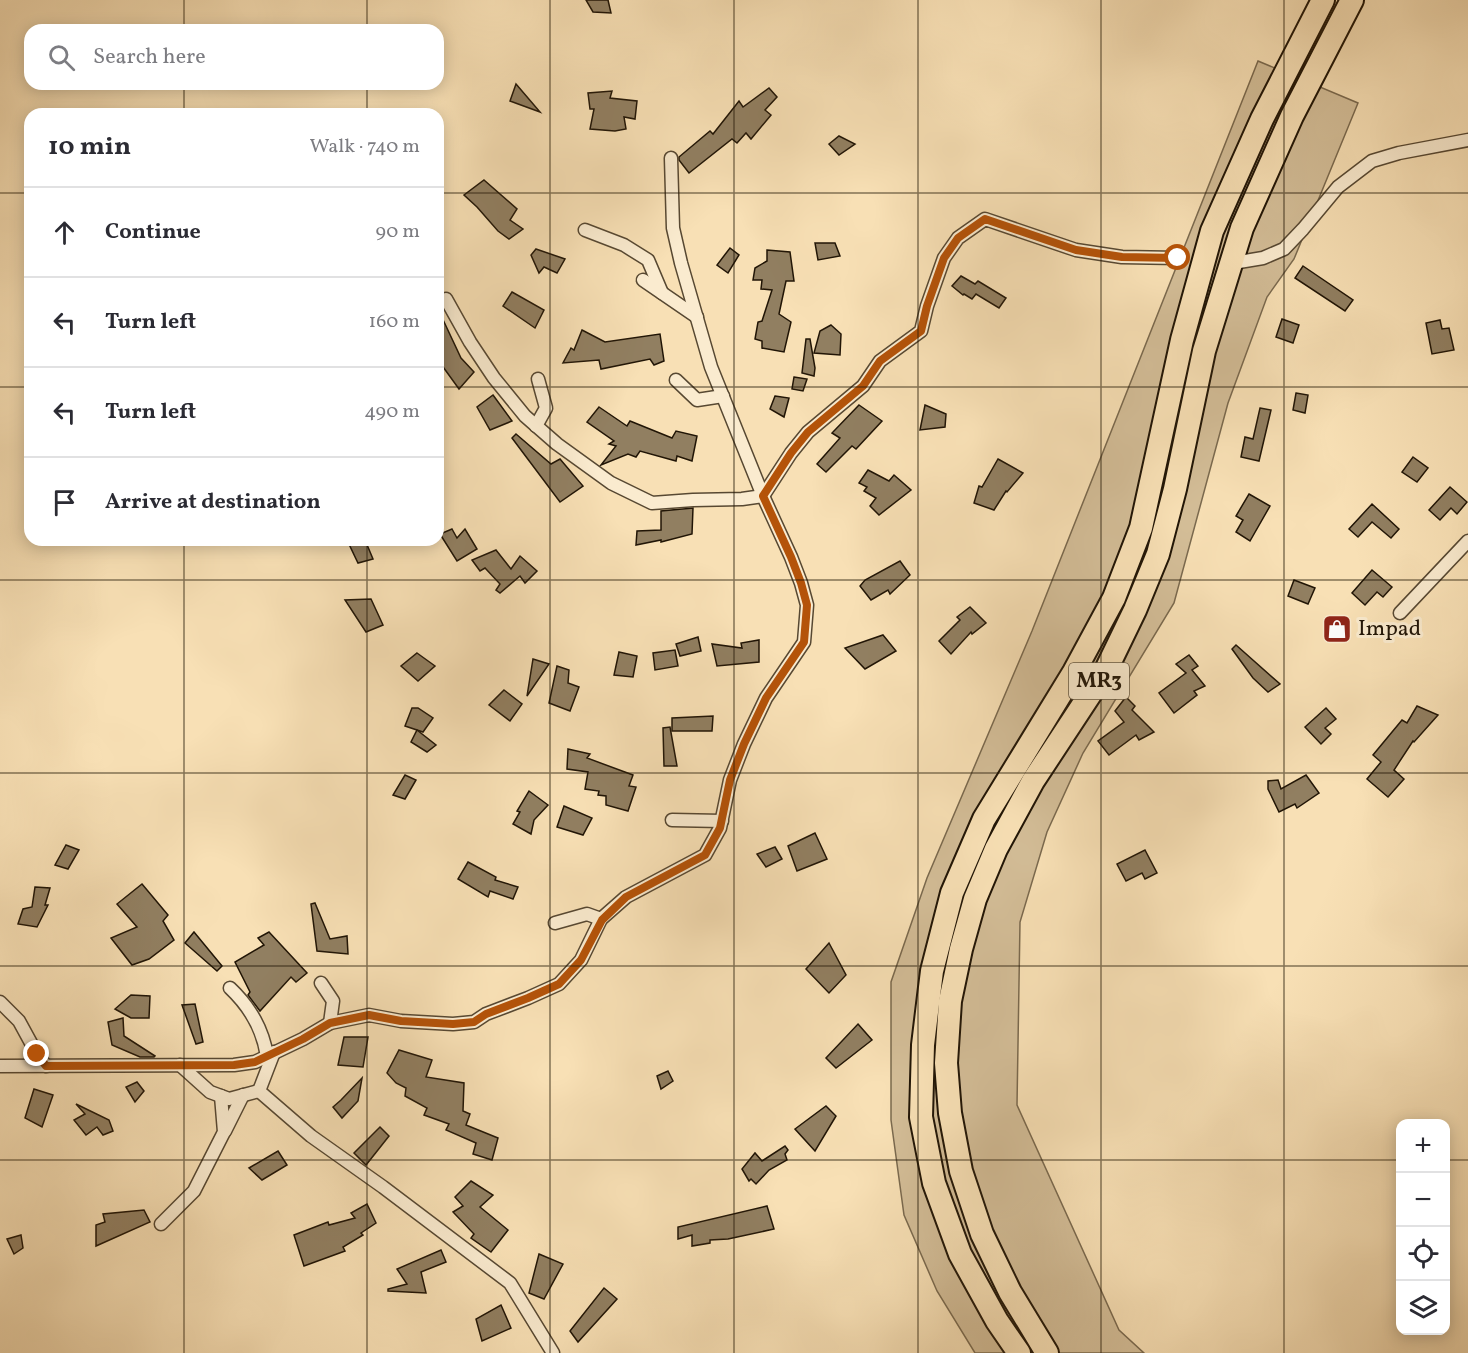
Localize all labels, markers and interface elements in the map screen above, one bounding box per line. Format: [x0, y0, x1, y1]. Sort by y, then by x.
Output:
search box [24, 24, 444, 90]
icon: search [45, 41, 78, 74]
text: Search here [93, 42, 206, 73]
text: 10 min [48, 129, 131, 165]
text: Walk · 740 m [310, 133, 420, 161]
icon: ahead [48, 216, 81, 249]
text: Continue [105, 217, 201, 248]
text: 90 m [376, 218, 420, 246]
route start [1164, 244, 1190, 270]
icon: left [48, 306, 81, 339]
text: Turn left [105, 307, 196, 338]
text: 160 m [368, 308, 420, 336]
icon: left [48, 396, 81, 429]
text: Turn left [105, 397, 196, 428]
text: 490 m [364, 398, 420, 426]
icon: arrive [48, 486, 81, 519]
text: Arrive at destination [105, 487, 321, 518]
shop icon: Impad [1321, 613, 1353, 645]
place label: Impad [1358, 614, 1421, 645]
road number: MR3 [1069, 663, 1129, 699]
route end [23, 1040, 49, 1066]
map controls [1396, 1119, 1450, 1335]
button: + [1396, 1119, 1450, 1173]
button: − [1396, 1173, 1450, 1227]
button: locate [1396, 1227, 1450, 1281]
button: layers [1396, 1281, 1450, 1335]

